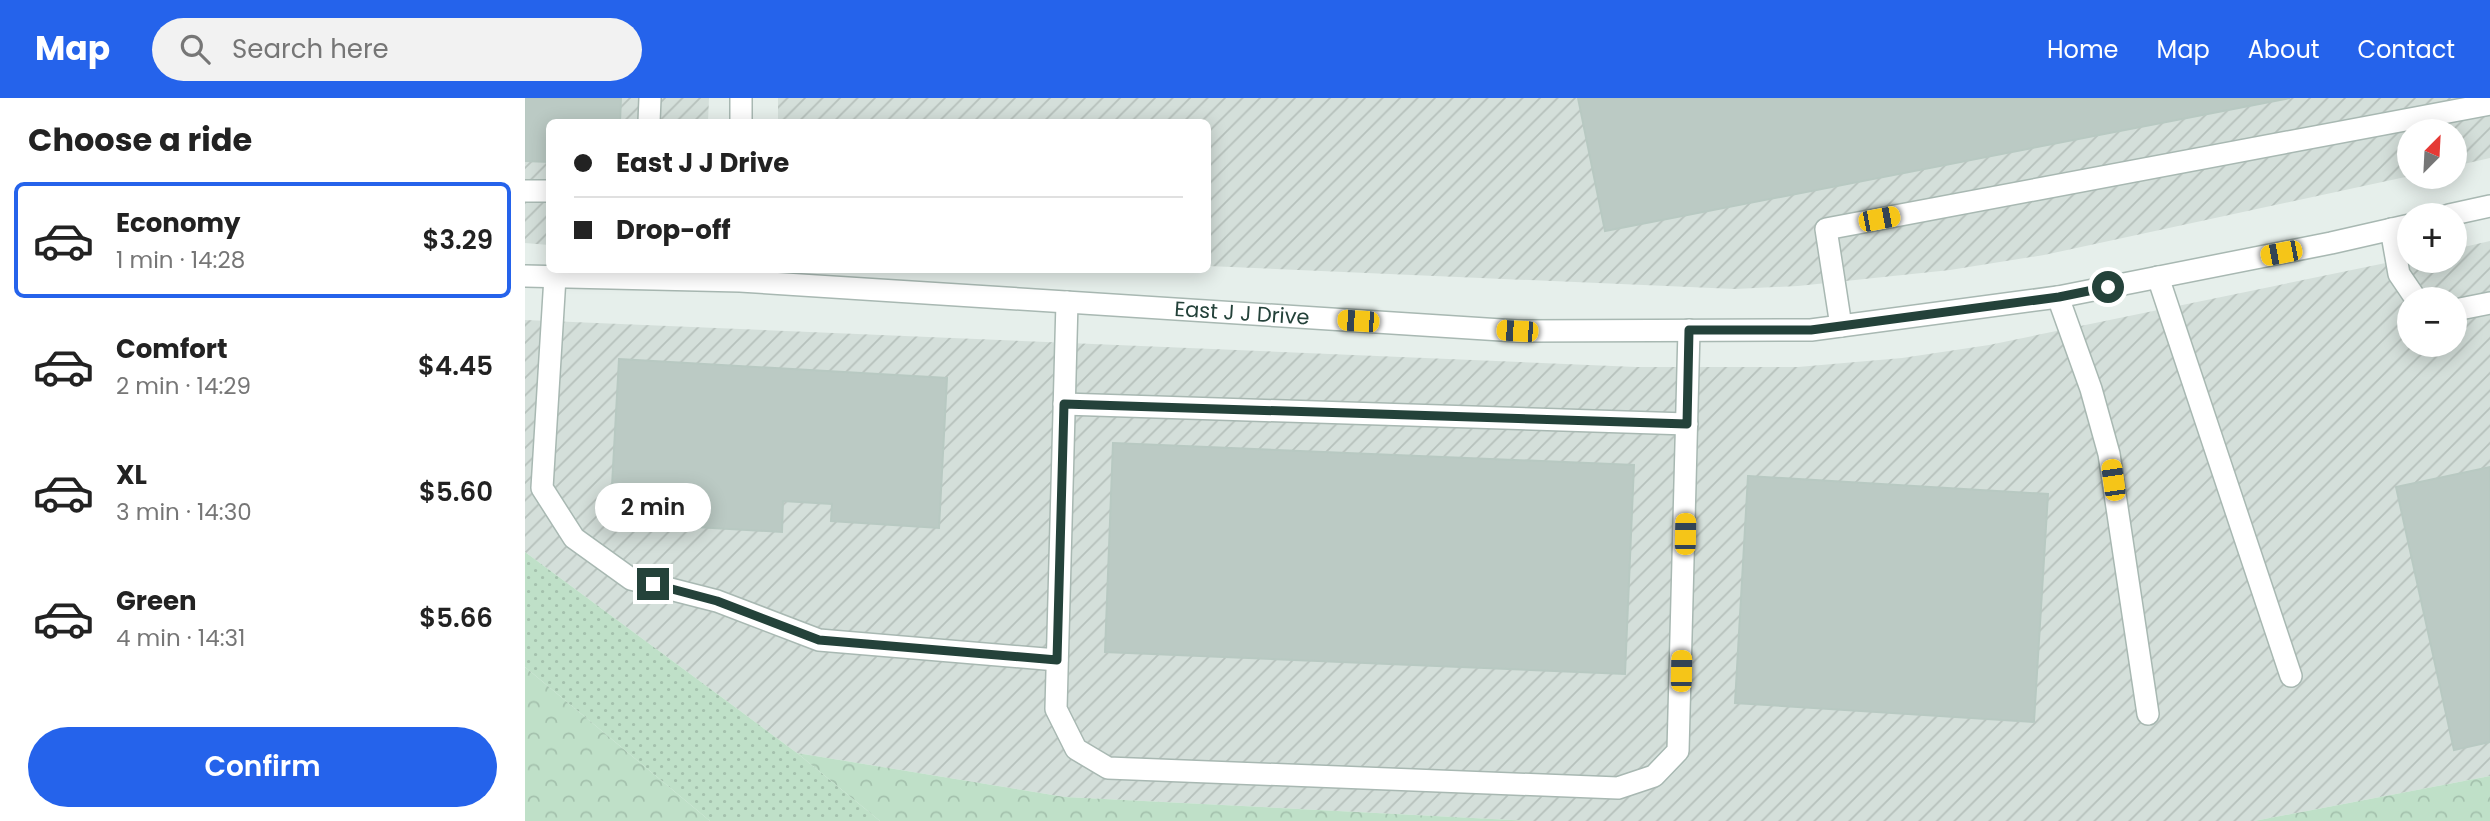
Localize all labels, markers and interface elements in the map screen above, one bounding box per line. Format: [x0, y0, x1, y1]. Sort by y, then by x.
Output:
search box [152, 18, 642, 81]
text: Map [35, 25, 110, 72]
icon: search [176, 30, 214, 68]
text: Search here [232, 31, 389, 67]
text: Home [2047, 33, 2119, 66]
text: Map [2157, 33, 2210, 66]
text: About [2248, 33, 2319, 66]
text: Contact [2357, 33, 2455, 66]
text: Choose a ride [28, 117, 252, 162]
north arrow [2397, 119, 2467, 189]
map controls [2397, 119, 2467, 357]
text: East J J Drive [616, 145, 789, 181]
button: + [2397, 203, 2467, 273]
text: Economy [116, 205, 240, 241]
car [1857, 205, 1902, 233]
icon: car [32, 209, 95, 272]
text: Drop-off [616, 212, 731, 248]
text: $3.29 [422, 222, 493, 258]
car [2259, 239, 2304, 267]
text: 1 min · 14:28 [116, 244, 245, 276]
route start [2092, 271, 2124, 303]
button: − [2397, 287, 2467, 357]
street label: East J J Drive [1173, 294, 1310, 332]
car [1337, 309, 1380, 333]
car [1496, 319, 1539, 343]
text: Comfort [116, 331, 228, 367]
icon: car [32, 335, 95, 398]
text: $4.45 [418, 348, 493, 384]
text: 2 min · 14:29 [116, 370, 251, 402]
text: XL [116, 457, 147, 493]
car [2100, 458, 2127, 502]
icon: car [32, 461, 95, 524]
text: $5.60 [419, 474, 493, 510]
callout: 2 min [595, 482, 711, 532]
text: 2 min [621, 491, 685, 523]
text: 3 min · 14:30 [116, 496, 252, 528]
car [1675, 513, 1696, 555]
route end [637, 568, 669, 600]
text: Green [116, 583, 197, 619]
icon: car [32, 587, 95, 650]
text: $5.66 [419, 600, 493, 636]
text: 4 min · 14:31 [116, 622, 245, 654]
car [1671, 650, 1692, 692]
button: Confirm [28, 727, 497, 807]

